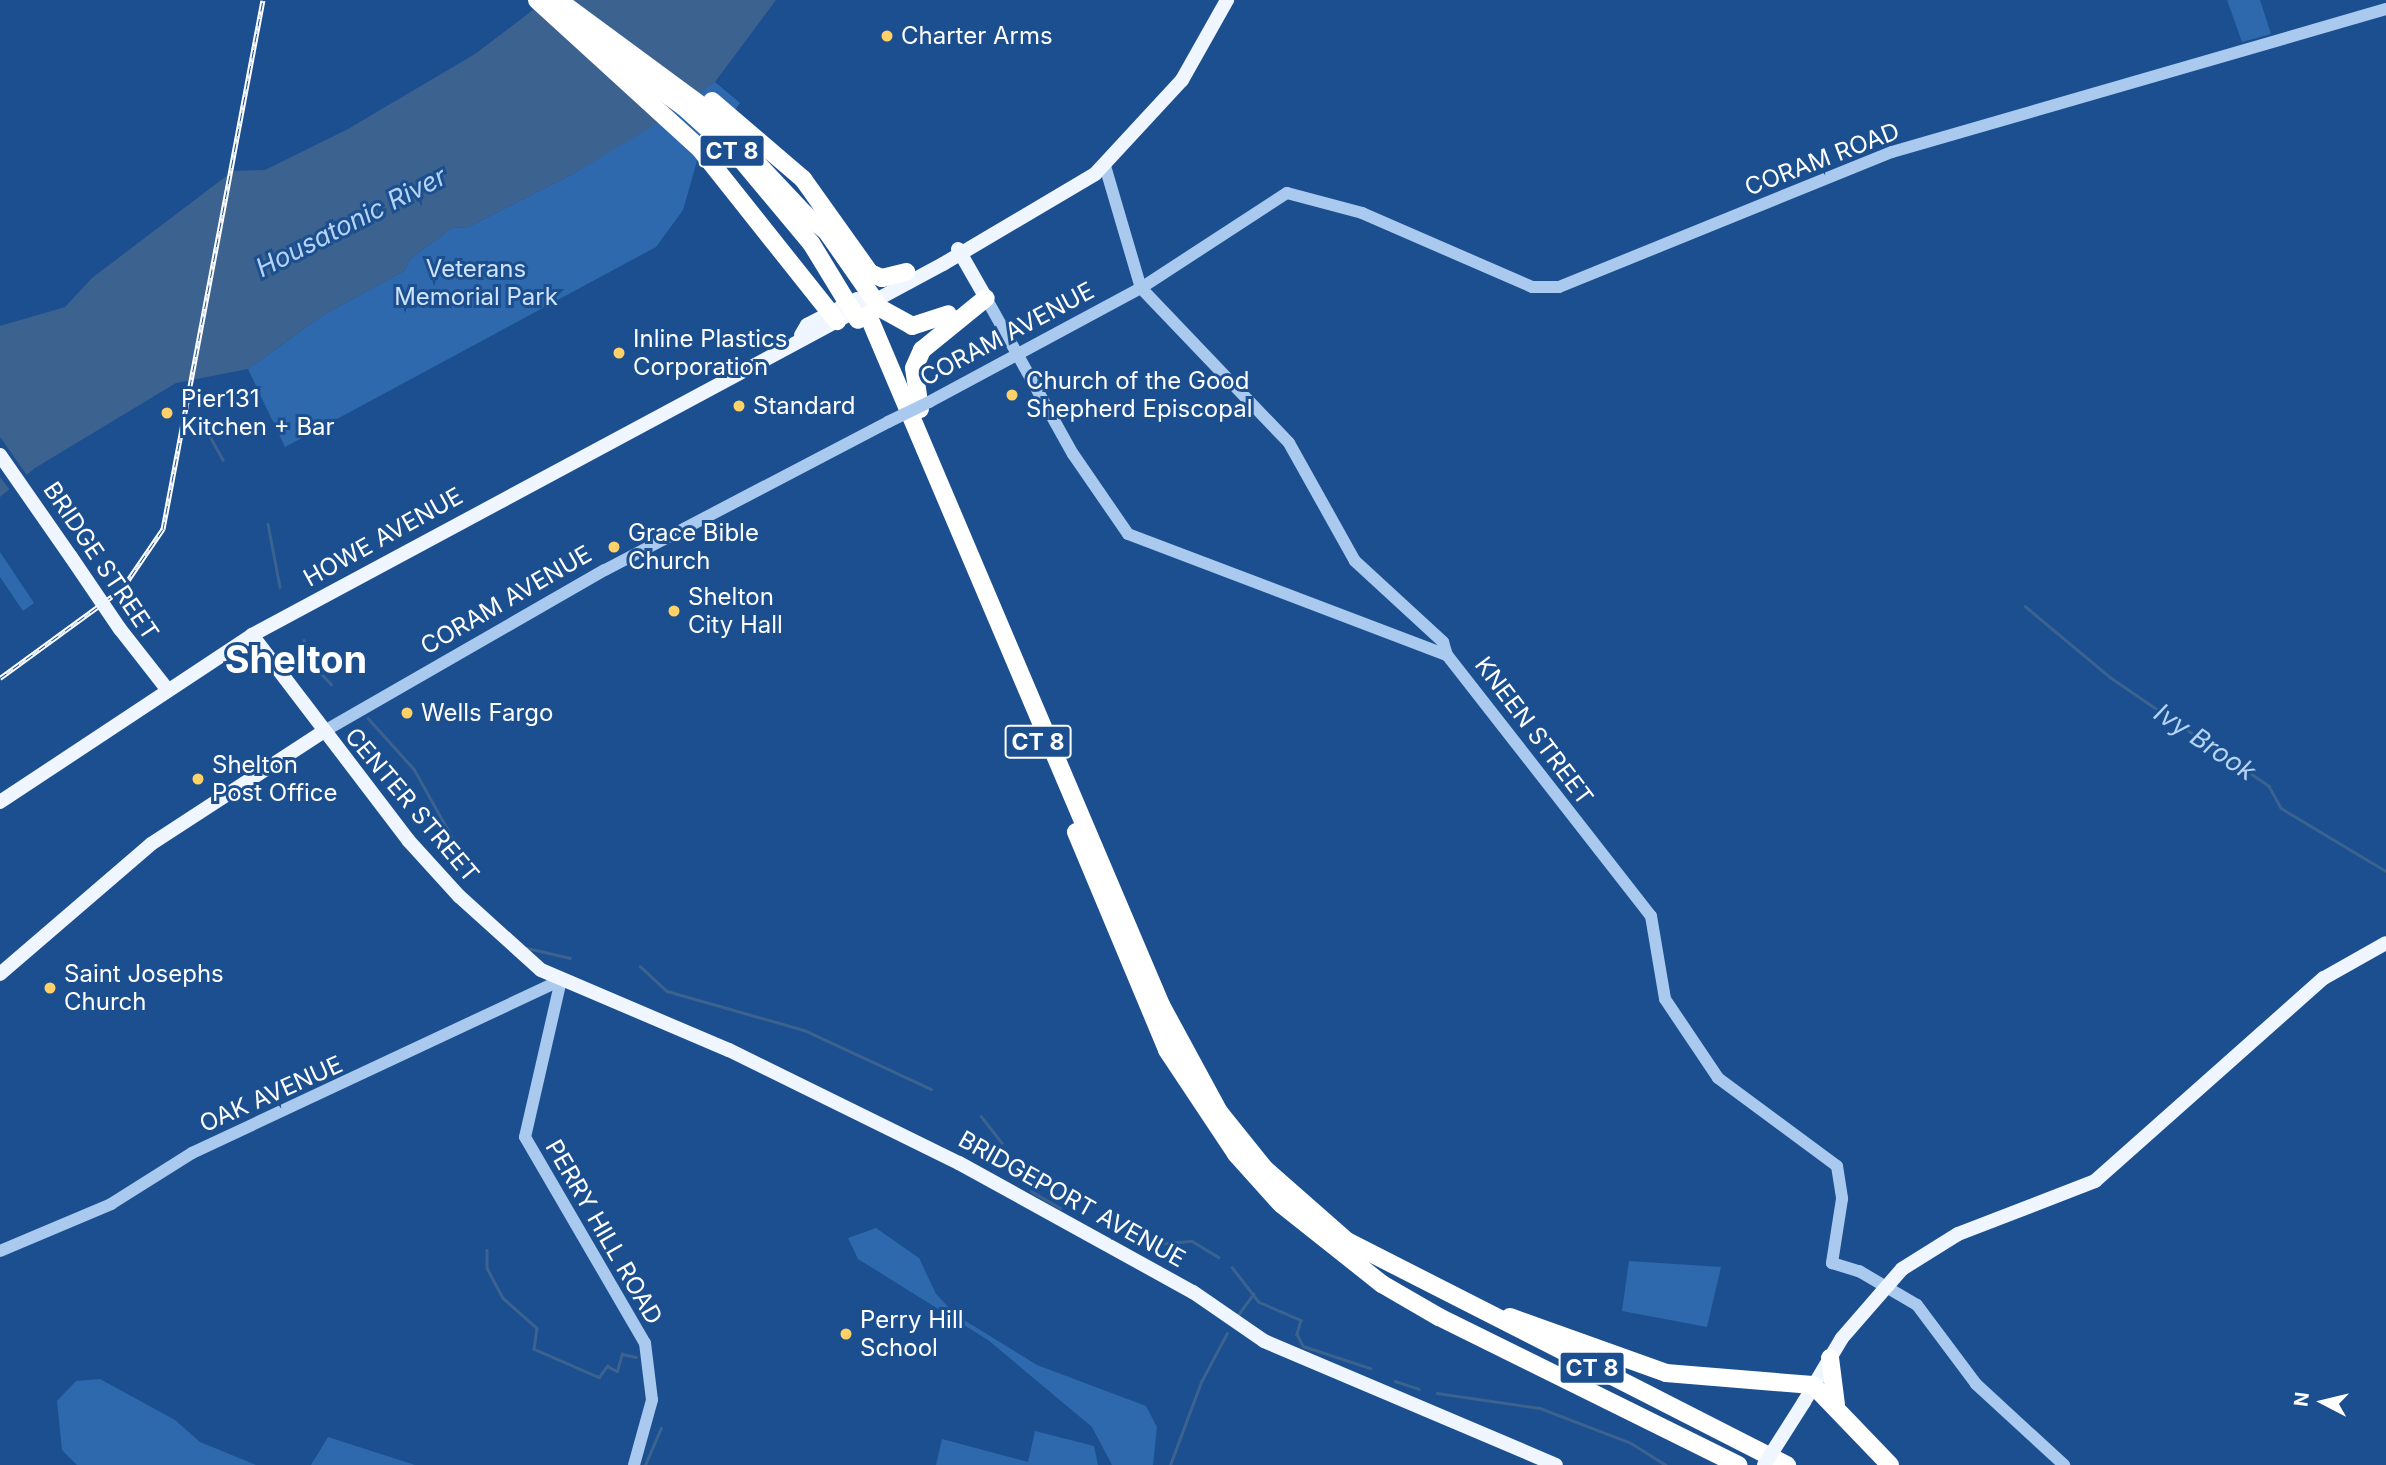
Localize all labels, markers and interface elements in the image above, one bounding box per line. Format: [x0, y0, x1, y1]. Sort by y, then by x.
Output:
place label: Charter Arms [901, 22, 1053, 50]
marker: Charter Arms [879, 28, 895, 44]
street label: CORAM ROAD [1741, 116, 1903, 202]
road number: CT 8 [697, 132, 767, 170]
water label: Housatonic River [251, 161, 451, 283]
park label: Veterans Memorial Park [394, 255, 558, 311]
street label: CORAM AVENUE [915, 276, 1099, 392]
place label: Inline Plastics Corporation [633, 325, 788, 381]
marker: Inline Plastics Corporation [611, 345, 627, 361]
place label: Church of the Good Shepherd Episcopal [1026, 367, 1252, 423]
place label: Pier131 Kitchen + Bar [181, 385, 335, 441]
marker: Church of the Good Shepherd Episcopal [1004, 387, 1020, 403]
place label: Standard [753, 392, 856, 420]
marker: Standard [731, 398, 747, 414]
marker: Pier131 Kitchen + Bar [159, 405, 175, 421]
street label: BRIDGE STREET [37, 476, 165, 646]
street label: HOWE AVENUE [298, 481, 468, 593]
place label: Grace Bible Church [628, 519, 759, 575]
street label: CORAM AVENUE [415, 539, 597, 661]
marker: Grace Bible Church [606, 539, 622, 555]
place label: Shelton City Hall [688, 583, 783, 639]
marker: Shelton City Hall [666, 603, 682, 619]
district label: Shelton [225, 637, 367, 683]
street label: KNEEN STREET [1469, 651, 1599, 811]
water label: Ivy Brook [2148, 697, 2262, 787]
place label: Wells Fargo [421, 699, 553, 727]
marker: Wells Fargo [399, 705, 415, 721]
street label: CENTER STREET [339, 722, 485, 888]
road number: CT 8 [1003, 722, 1073, 762]
place label: Shelton Post Office [212, 751, 338, 807]
marker: Shelton Post Office [190, 771, 206, 787]
place label: Saint Josephs Church [64, 960, 224, 1016]
marker: Saint Josephs Church [42, 980, 58, 996]
street label: OAK AVENUE [195, 1050, 347, 1138]
street label: BRIDGEPORT AVENUE [954, 1125, 1190, 1273]
street label: PERRY HILL ROAD [539, 1135, 669, 1329]
place label: Perry Hill School [860, 1306, 964, 1362]
marker: Perry Hill School [838, 1326, 854, 1342]
road number: CT 8 [1557, 1348, 1627, 1387]
north arrow [2288, 1367, 2358, 1437]
text: N [2289, 1391, 2314, 1408]

